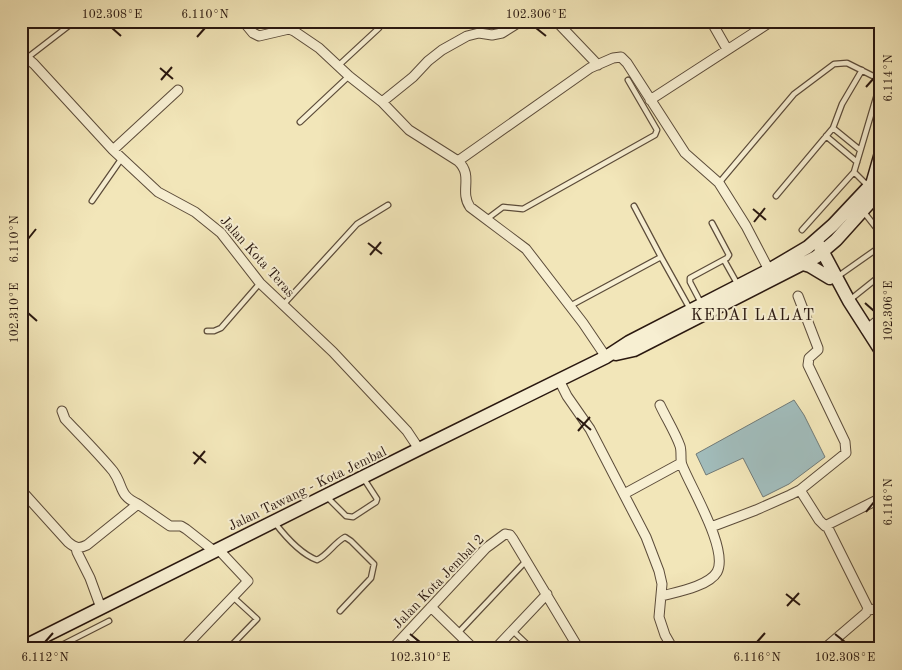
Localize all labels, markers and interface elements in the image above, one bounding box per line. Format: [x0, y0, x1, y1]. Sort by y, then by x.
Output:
text: 102.308°E [82, 9, 142, 21]
text: 6.110°N [181, 9, 229, 21]
text: 102.306°E [506, 9, 566, 21]
text: 6.114°N [883, 54, 895, 102]
street label: Jalan Kota Teras [217, 213, 297, 300]
text: 6.110°N [9, 215, 21, 263]
text: 102.306°E [883, 281, 895, 341]
text: 102.310°E [9, 283, 21, 343]
district label: KEDAI LALAT [691, 308, 815, 324]
street label: Jalan Tawang - Kota Jembal [226, 444, 389, 533]
text: 6.116°N [883, 478, 895, 526]
street label: Jalan Kota Jembal 2 [390, 532, 487, 631]
text: 6.112°N [21, 652, 69, 664]
text: 102.310°E [390, 652, 450, 664]
text: 6.116°N [733, 652, 781, 664]
text: 102.308°E [815, 652, 875, 664]

